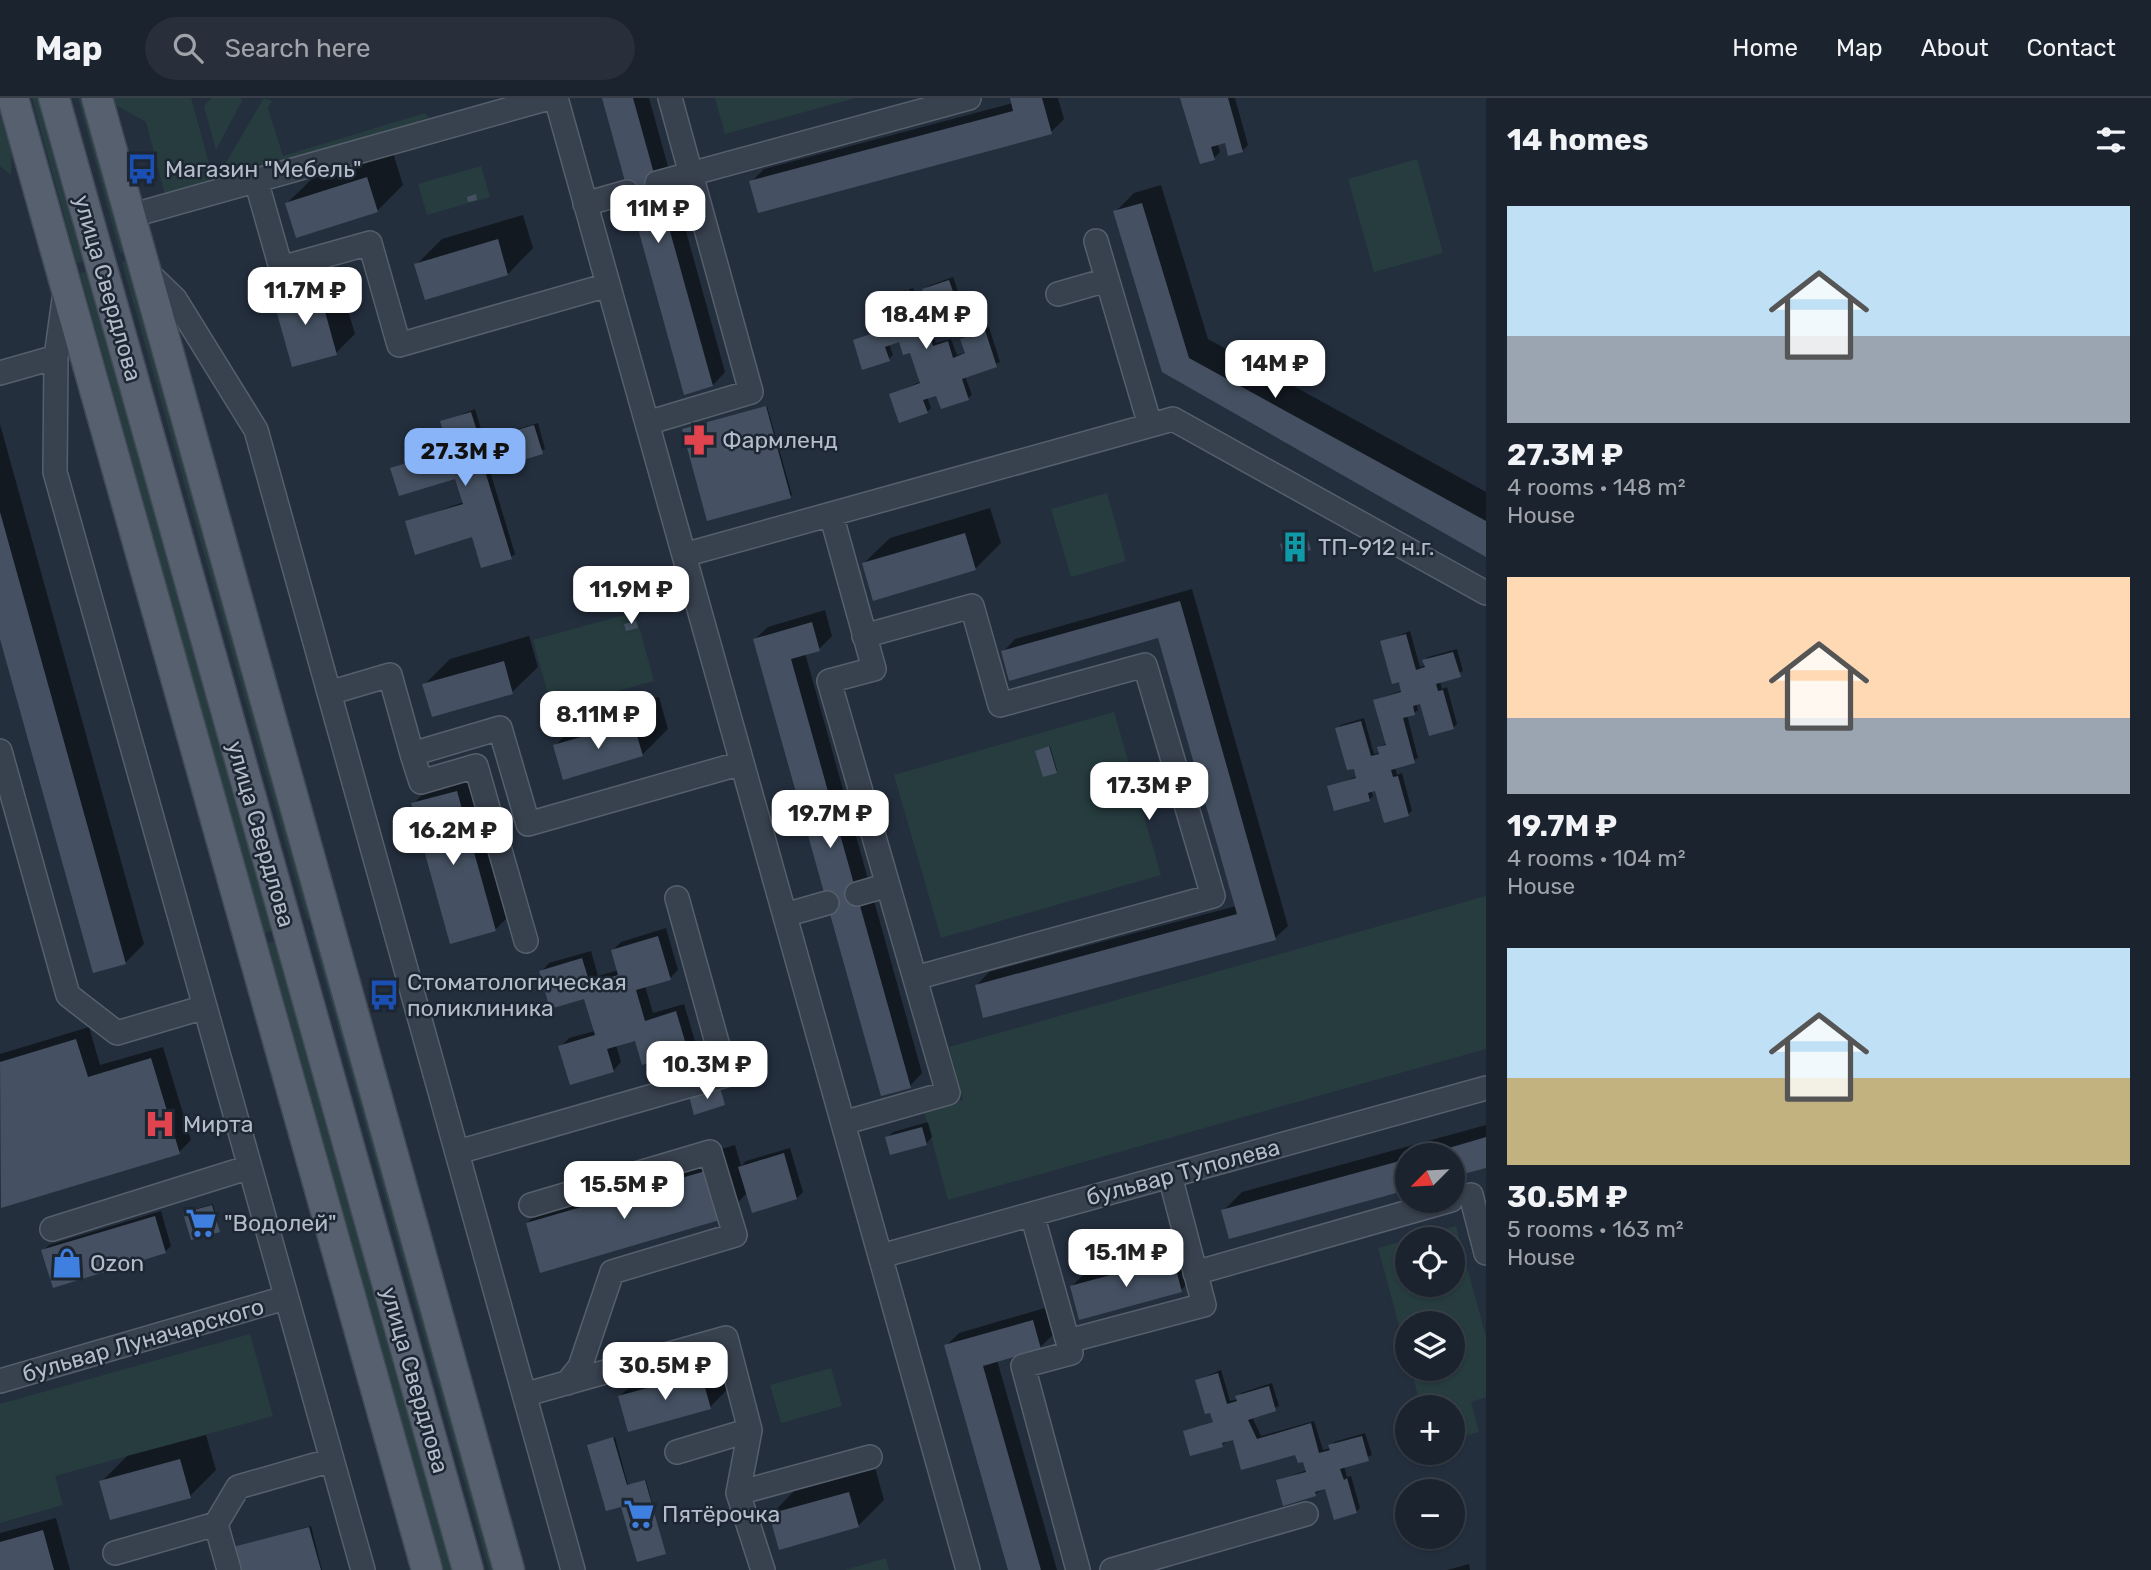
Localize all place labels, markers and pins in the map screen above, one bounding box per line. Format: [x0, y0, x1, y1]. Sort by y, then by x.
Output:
bus stop icon: Магазин "Мебель" [125, 152, 159, 186]
place label: Магазин "Мебель" [165, 155, 362, 183]
pin: 11M ₽ [609, 186, 707, 245]
pin: 11.7M ₽ [240, 268, 370, 327]
pin: 18.4M ₽ [861, 292, 991, 351]
pin: 14M ₽ [1226, 341, 1324, 400]
pharmacy icon: Фармленд [682, 423, 716, 457]
place label: Фармленд [722, 426, 838, 454]
pin: 27.3M ₽ [400, 428, 530, 488]
building icon: ТП-912 н.г. [1278, 530, 1312, 564]
place label: ТП-912 н.г. [1318, 533, 1435, 561]
pin: 11.9M ₽ [566, 566, 696, 626]
pin: 8.11M ₽ [533, 692, 663, 751]
pin: 17.3M ₽ [1084, 762, 1214, 822]
pin: 19.7M ₽ [765, 790, 895, 850]
pin: 16.2M ₽ [388, 808, 518, 867]
place label: Стоматологическая поликлиника [407, 968, 627, 1022]
bus stop icon: Стоматологическая поликлиника [367, 978, 401, 1012]
pin: 10.3M ₽ [642, 1042, 772, 1101]
hospital icon: Мирта [143, 1107, 177, 1141]
place label: Мирта [183, 1110, 253, 1138]
pin: 15.5M ₽ [559, 1162, 689, 1221]
supermarket icon: "Водолей" [184, 1206, 218, 1240]
place label: "Водолей" [224, 1209, 337, 1237]
pin: 15.1M ₽ [1061, 1230, 1191, 1289]
shop icon: Ozon [50, 1246, 84, 1280]
place label: Ozon [90, 1249, 144, 1277]
pin: 30.5M ₽ [600, 1342, 730, 1402]
supermarket icon: Пятёрочка [622, 1497, 656, 1531]
place label: Пятёрочка [662, 1500, 780, 1528]

